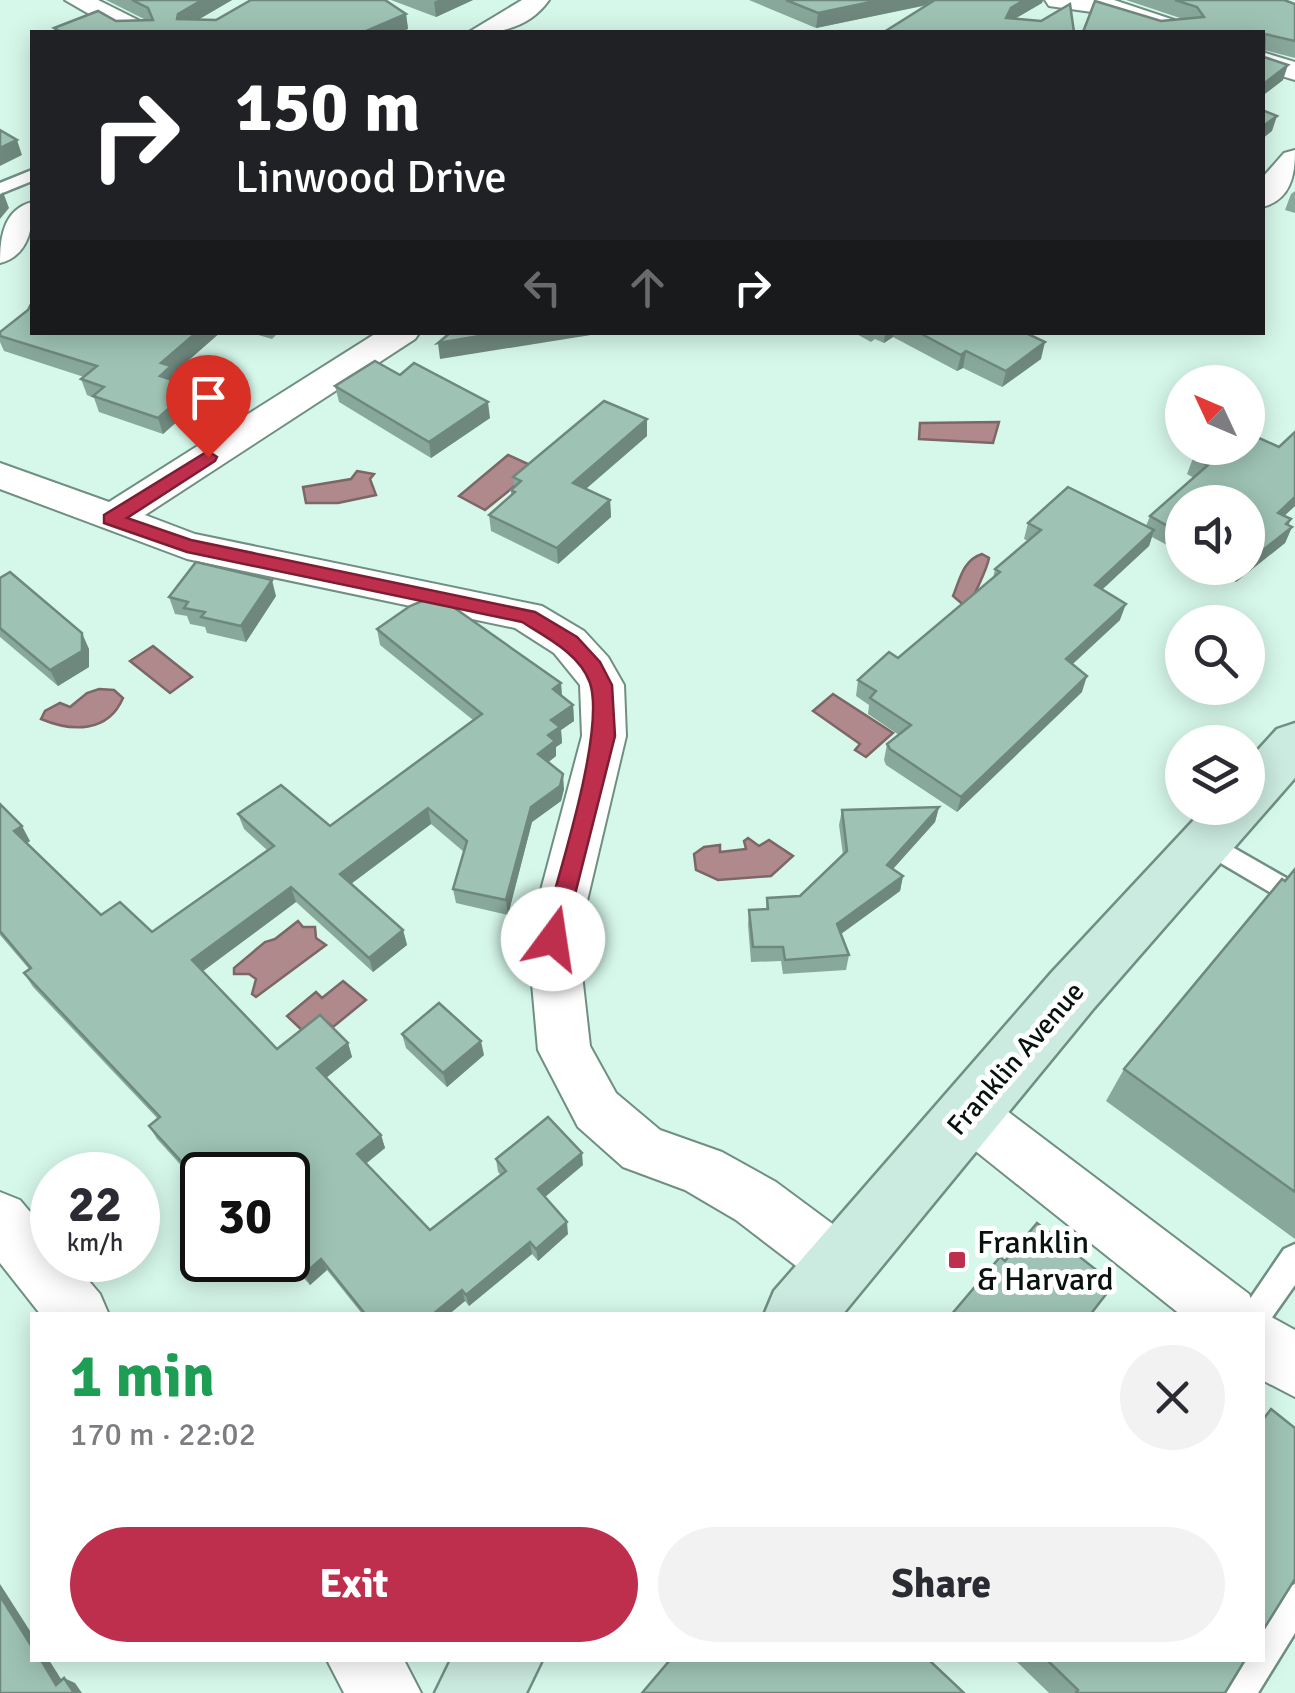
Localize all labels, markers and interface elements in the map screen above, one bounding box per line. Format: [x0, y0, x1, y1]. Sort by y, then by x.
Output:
text: 150 m [235, 64, 420, 150]
icon: right [70, 70, 200, 200]
text: Linwood Drive [235, 150, 507, 205]
icon: left [515, 260, 570, 315]
icon: ahead [620, 260, 675, 315]
icon: right [725, 260, 780, 315]
pin [166, 355, 251, 458]
north arrow [1165, 365, 1265, 465]
map controls [1165, 365, 1265, 825]
icon: arrive [181, 370, 236, 425]
button: sound [1165, 485, 1265, 585]
button: search [1165, 605, 1265, 705]
button: layers [1165, 725, 1265, 825]
position arrow [501, 887, 605, 991]
street label: Franklin Avenue [940, 975, 1092, 1142]
speed limit sign: 30 [180, 1152, 310, 1282]
text: 22 [68, 1174, 122, 1236]
place label: Franklin & Harvard [977, 1223, 1114, 1299]
text: km/h [67, 1227, 123, 1258]
marker: Franklin & Harvard [946, 1249, 968, 1271]
text: 1 min [70, 1340, 215, 1414]
button: close [1120, 1345, 1225, 1450]
text: 170 m · 22:02 [70, 1415, 256, 1454]
button: Exit [70, 1527, 638, 1642]
button: Share [658, 1527, 1225, 1642]

